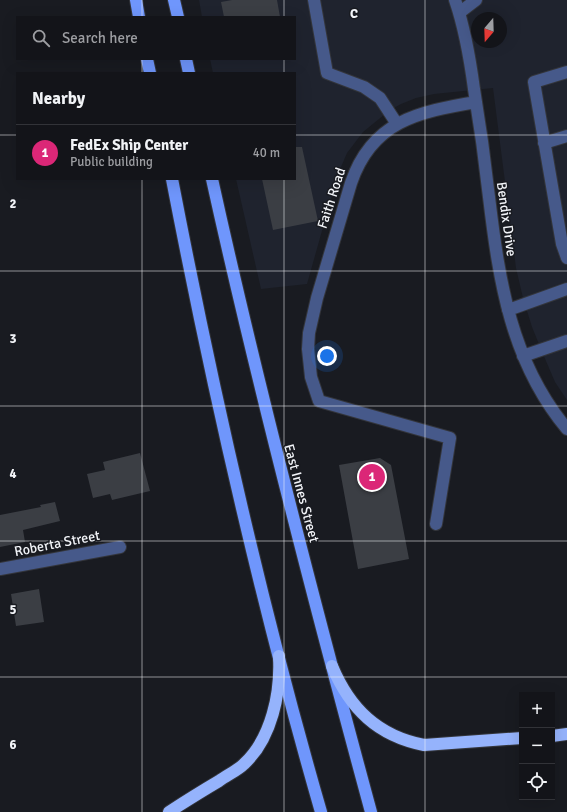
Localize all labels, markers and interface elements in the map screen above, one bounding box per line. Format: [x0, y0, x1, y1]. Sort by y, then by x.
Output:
text: C [350, 6, 358, 22]
north arrow [471, 12, 507, 48]
search box [16, 16, 296, 60]
icon: search [30, 27, 52, 49]
text: Search here [62, 29, 138, 47]
text: Nearby [32, 88, 85, 109]
text: FedEx Ship Center [70, 136, 188, 154]
text: 1 [41, 145, 49, 161]
text: 40 m [253, 145, 280, 161]
text: Public building [70, 154, 153, 170]
street label: Faith Road [314, 165, 349, 231]
street label: Bendix Drive [493, 181, 520, 257]
text: 2 [9, 196, 17, 212]
text: 3 [9, 331, 17, 347]
your location [317, 346, 337, 366]
street label: East Innes Street [280, 442, 323, 544]
pin: 1 [359, 462, 385, 492]
text: 4 [9, 466, 17, 482]
street label: Roberta Street [13, 527, 101, 560]
text: 5 [9, 602, 17, 618]
map controls [519, 692, 555, 800]
button: + [519, 692, 555, 728]
button: − [519, 728, 555, 764]
text: 6 [9, 737, 17, 753]
button: locate [519, 764, 555, 800]

